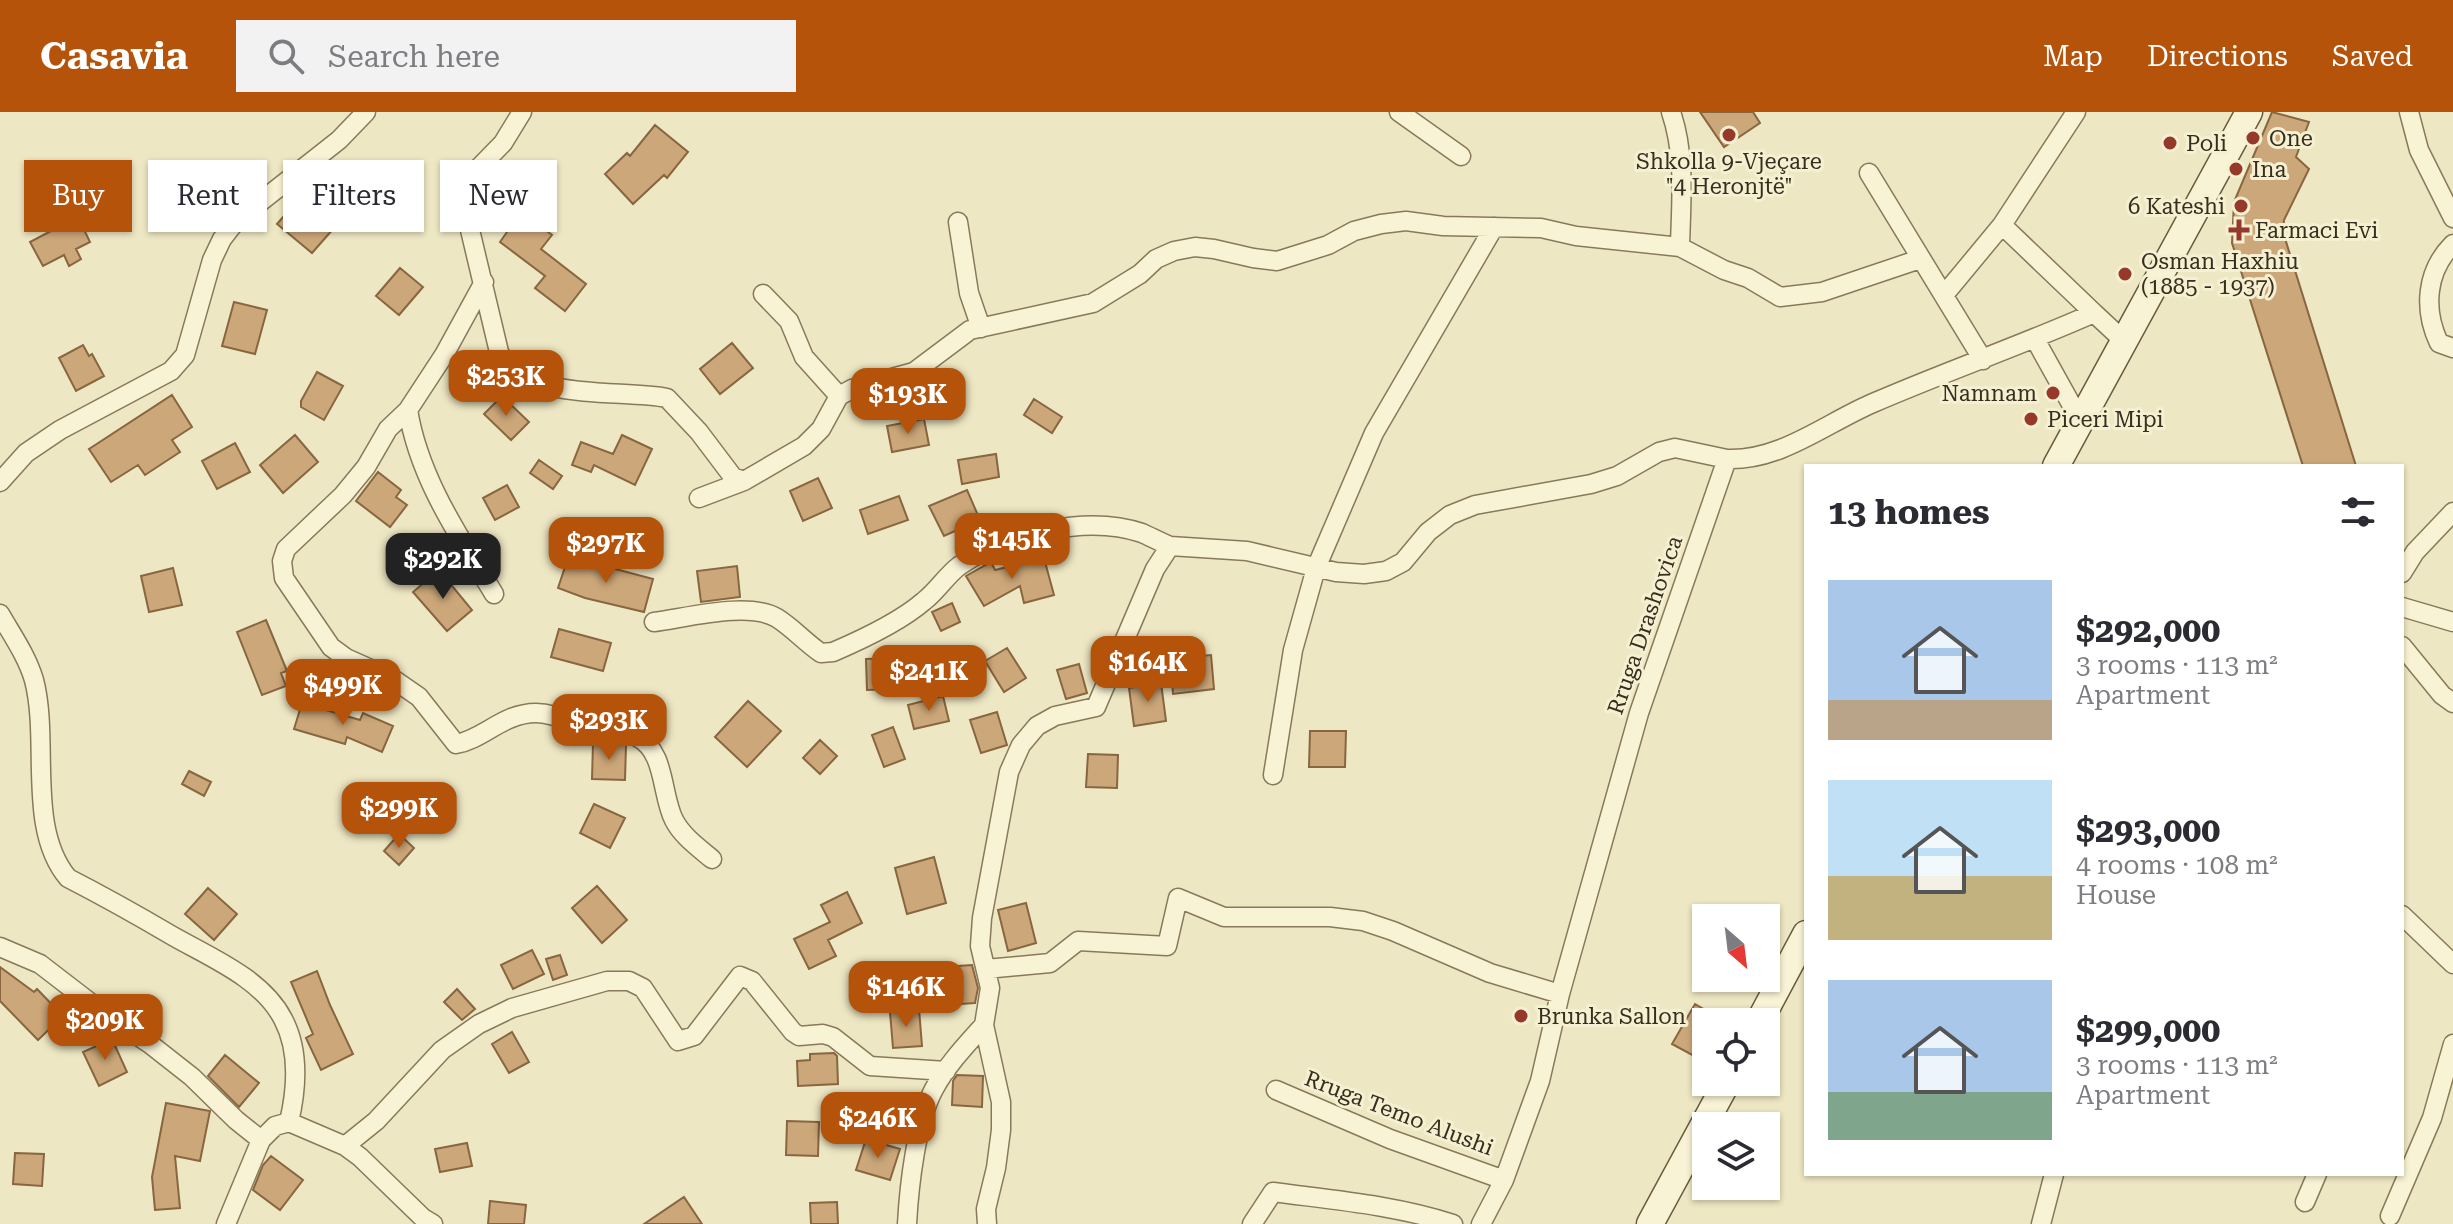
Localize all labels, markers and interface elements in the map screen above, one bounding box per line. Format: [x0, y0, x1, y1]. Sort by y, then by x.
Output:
search box [236, 20, 796, 92]
text: Casavia [40, 34, 188, 78]
icon: search [264, 34, 308, 78]
text: Search here [328, 39, 500, 74]
text: Map [2043, 40, 2103, 73]
text: Directions [2147, 40, 2288, 73]
text: Saved [2332, 40, 2413, 73]
marker: Shkolla 9-Vjeçare "4 Heronjtë" [1720, 126, 1738, 144]
place label: One [2269, 126, 2313, 151]
marker: One [2244, 129, 2262, 147]
place label: Poli [2186, 131, 2227, 156]
marker: Poli [2161, 134, 2179, 152]
place label: Shkolla 9-Vjeçare "4 Heronjtë" [1636, 149, 1822, 199]
place label: Ina [2252, 157, 2286, 182]
chip: Buy [24, 160, 132, 232]
chip: Rent [148, 160, 267, 232]
chip: Filters [283, 160, 424, 232]
chip: New [440, 160, 557, 232]
marker: Ina [2227, 160, 2245, 178]
place label: 6 Kateshi [2128, 194, 2225, 219]
marker: 6 Kateshi [2232, 197, 2250, 215]
place label: Farmaci Evi [2255, 218, 2378, 243]
marker: Farmaci Evi [2230, 221, 2248, 239]
place label: Osman Haxhiu (1885 - 1937) [2141, 249, 2299, 299]
marker: Osman Haxhiu (1885 - 1937) [2116, 265, 2134, 283]
pin: $253K [450, 350, 562, 418]
text: $253K [467, 361, 545, 391]
pin: $193K [852, 368, 964, 436]
text: $193K [869, 379, 947, 409]
place label: Namnam [1942, 381, 2037, 406]
marker: Namnam [2044, 384, 2062, 402]
place label: Piceri Mipi [2047, 407, 2164, 432]
marker: Piceri Mipi [2022, 410, 2040, 428]
icon: filters [2336, 490, 2380, 534]
text: 13 homes [1828, 492, 1990, 532]
pin: $145K [956, 513, 1068, 581]
pin: $297K [550, 517, 662, 585]
text: $145K [973, 524, 1051, 554]
text: $297K [567, 528, 645, 558]
street label: Rruga Drashovica [1603, 532, 1687, 718]
pin: $292K [387, 533, 499, 601]
text: $292K [404, 544, 482, 574]
text: $292,000 [2076, 610, 2220, 650]
icon: home [1892, 612, 1988, 708]
pin: $164K [1092, 636, 1204, 704]
pin: $241K [873, 645, 985, 713]
text: $164K [1109, 647, 1187, 677]
text: 3 rooms · 113 m² [2076, 650, 2278, 680]
text: $241K [890, 656, 968, 686]
pin: $499K [287, 659, 399, 727]
text: $499K [304, 670, 382, 700]
text: Apartment [2076, 680, 2210, 710]
pin: $293K [553, 694, 665, 762]
text: $293K [570, 705, 648, 735]
pin: $299K [343, 782, 455, 850]
text: $299K [360, 793, 438, 823]
text: $293,000 [2076, 810, 2220, 850]
icon: home [1892, 812, 1988, 908]
text: 4 rooms · 108 m² [2076, 850, 2278, 880]
text: House [2076, 880, 2156, 910]
north arrow [1692, 904, 1780, 992]
map controls [1692, 904, 1780, 1200]
pin: $146K [850, 961, 962, 1029]
text: $146K [867, 972, 945, 1002]
pin: $209K [49, 994, 161, 1062]
place label: Brunka Sallon [1537, 1004, 1686, 1029]
text: $209K [66, 1005, 144, 1035]
marker: Brunka Sallon [1512, 1007, 1530, 1025]
button: locate [1692, 1008, 1780, 1096]
text: $299,000 [2076, 1010, 2220, 1050]
icon: home [1892, 1012, 1988, 1108]
text: 3 rooms · 113 m² [2076, 1050, 2278, 1080]
street label: Rruga Temo Alushi [1301, 1065, 1497, 1161]
text: Apartment [2076, 1080, 2210, 1110]
pin: $246K [822, 1092, 934, 1160]
text: $246K [839, 1103, 917, 1133]
button: layers [1692, 1112, 1780, 1200]

